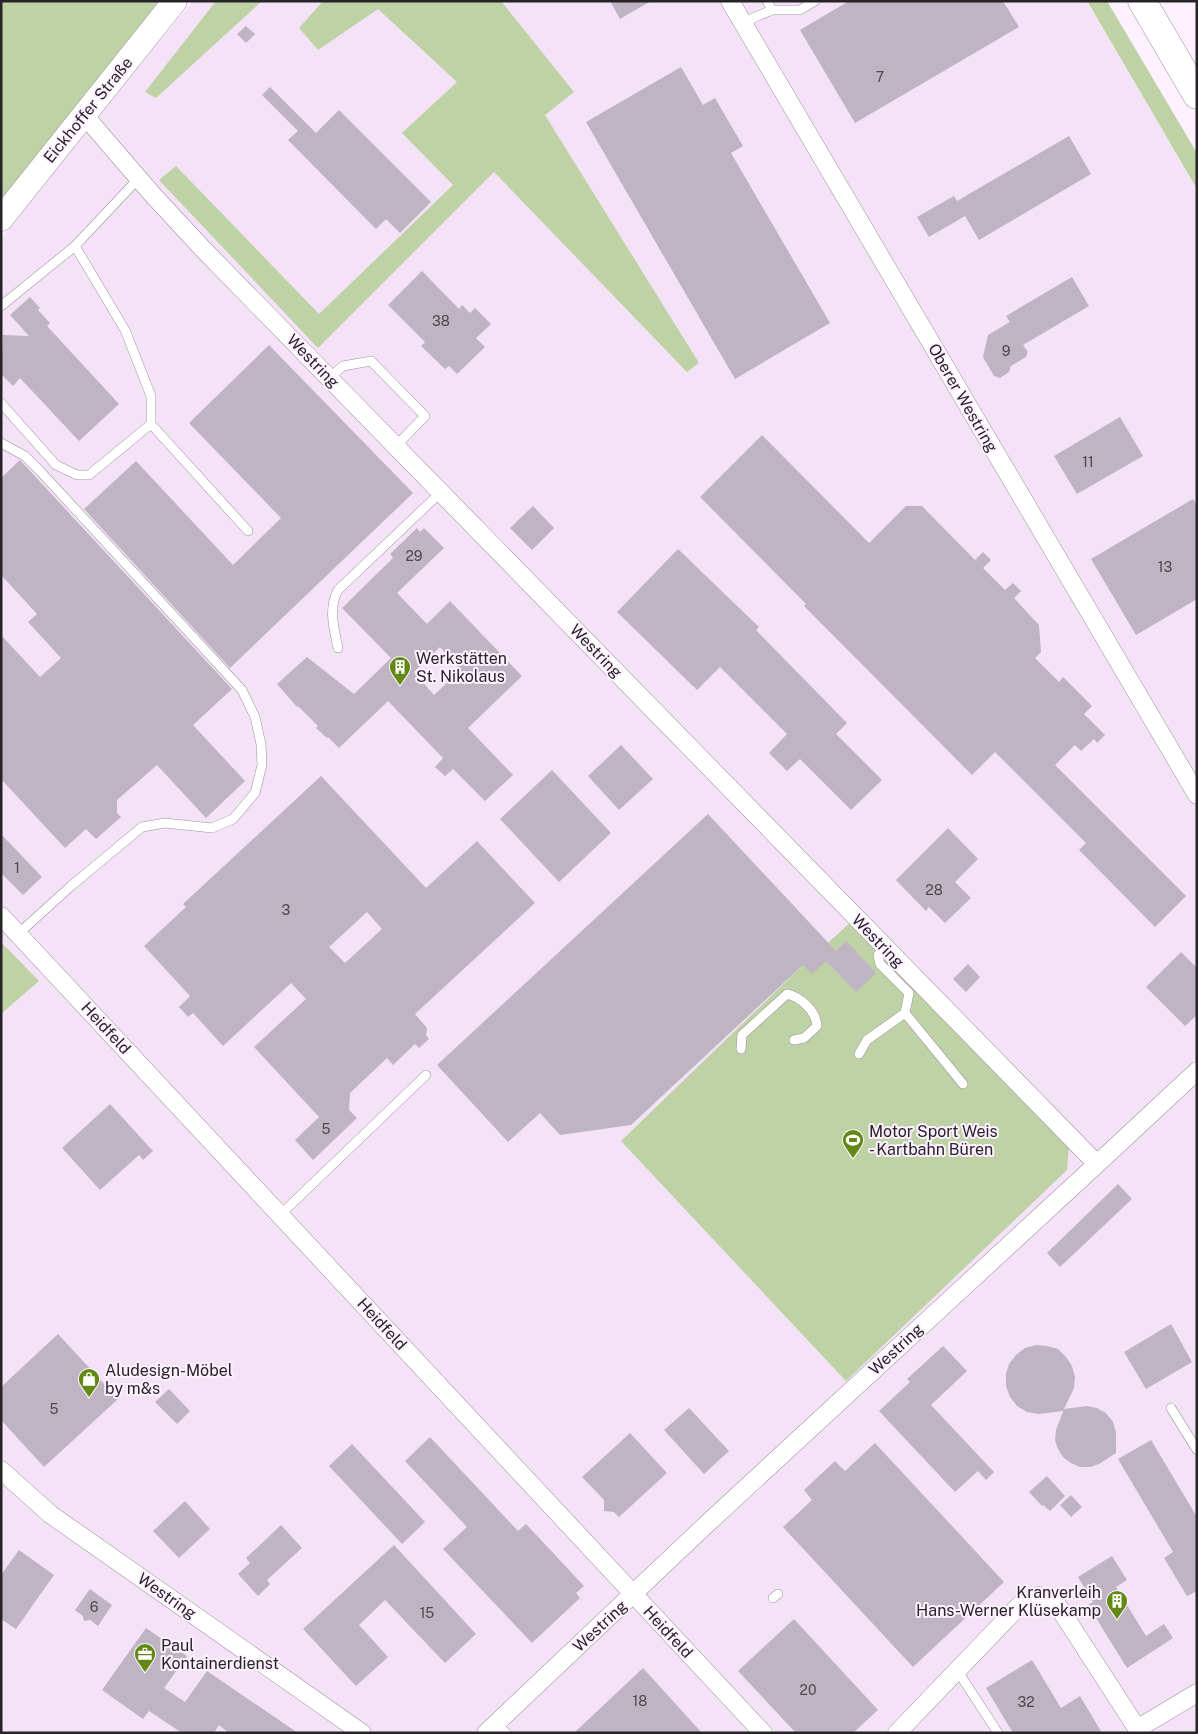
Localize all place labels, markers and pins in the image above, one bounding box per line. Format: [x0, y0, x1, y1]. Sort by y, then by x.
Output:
place label: Werkstätten St. Nikolaus [416, 649, 507, 686]
building icon: Werkstätten St. Nikolaus [388, 655, 412, 686]
place label: Motor Sport Weis - Kartbahn Büren [869, 1122, 998, 1159]
sports icon: Motor Sport Weis - Kartbahn Büren [841, 1128, 865, 1159]
place label: Aludesign-Möbel by m&s [105, 1361, 233, 1398]
shop icon: Aludesign-Möbel by m&s [77, 1367, 101, 1398]
place label: Kranverleih Hans-Werner Klüsekamp [916, 1583, 1101, 1620]
building icon: Kranverleih Hans-Werner Klüsekamp [1105, 1589, 1129, 1620]
place label: Paul Kontainerdienst [161, 1636, 279, 1673]
office icon: Paul Kontainerdienst [133, 1642, 157, 1673]

